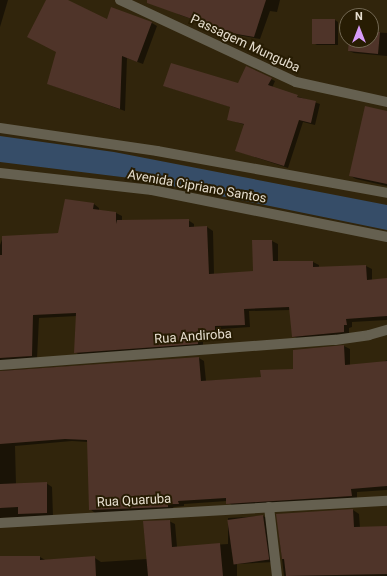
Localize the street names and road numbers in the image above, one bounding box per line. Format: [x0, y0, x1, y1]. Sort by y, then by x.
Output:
street label: Passagem Munguba [188, 12, 302, 76]
street label: Avenida Cipriano Santos [126, 167, 268, 207]
street label: Rua Andiroba [154, 327, 232, 347]
street label: Rua Quaruba [96, 491, 172, 511]

